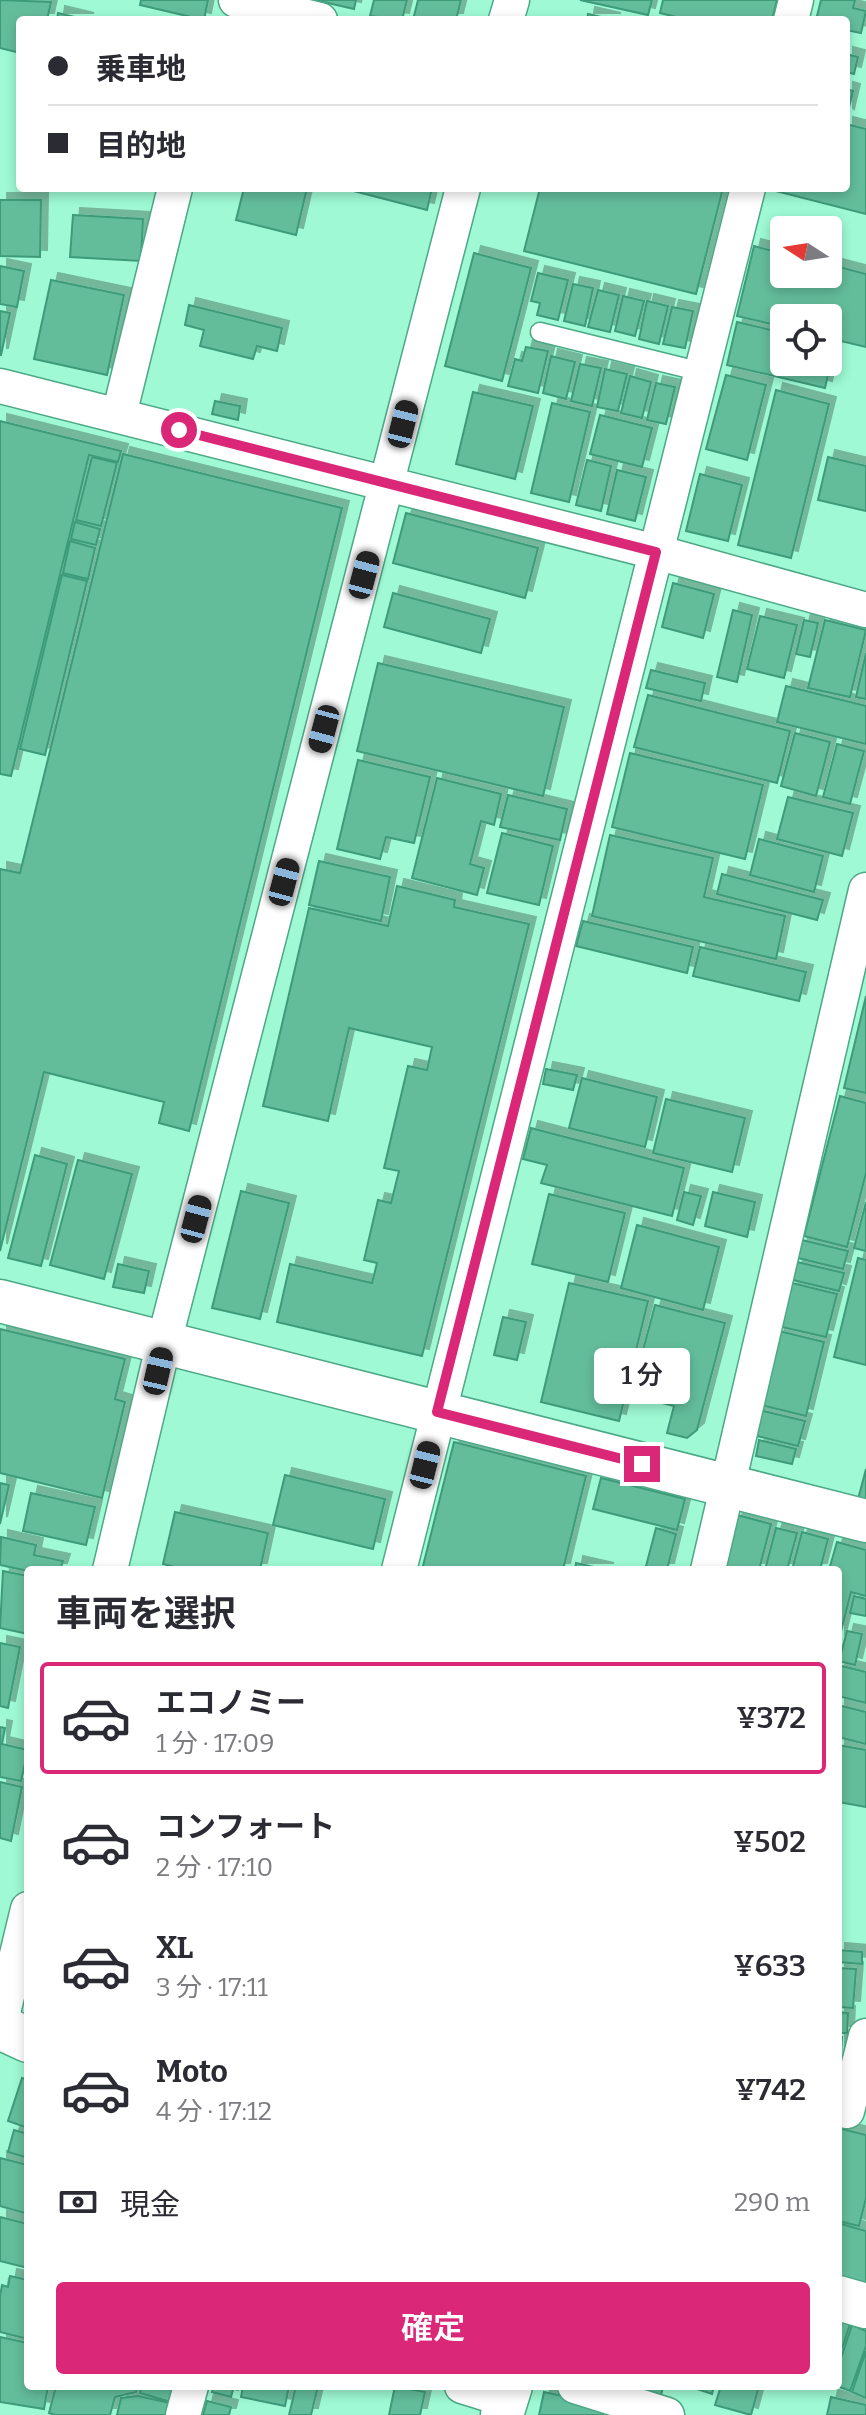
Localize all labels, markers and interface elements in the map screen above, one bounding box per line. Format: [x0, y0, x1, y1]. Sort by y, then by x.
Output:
text: 乗車地 [96, 51, 186, 87]
text: 目的地 [96, 128, 186, 164]
north arrow [770, 216, 842, 288]
map controls [770, 216, 842, 376]
button: locate [770, 304, 842, 376]
car [386, 398, 420, 450]
route start [161, 412, 197, 448]
car [346, 549, 382, 601]
car [306, 703, 342, 755]
car [266, 856, 302, 908]
car [178, 1193, 214, 1245]
car [141, 1345, 175, 1397]
callout: 1 分 [594, 1348, 690, 1404]
text: 1 分 [621, 1360, 663, 1391]
car [408, 1439, 442, 1491]
route end [624, 1446, 660, 1482]
text: 車両を選択 [56, 1592, 236, 1636]
icon: car [60, 1682, 132, 1754]
text: エコノミー [156, 1685, 306, 1721]
text: ¥372 [736, 1700, 806, 1736]
text: 1 分 · 17:09 [156, 1728, 274, 1759]
icon: car [60, 1806, 132, 1878]
text: コンフォート [156, 1809, 335, 1845]
text: ¥502 [733, 1824, 806, 1860]
text: 2 分 · 17:10 [156, 1852, 273, 1883]
icon: car [60, 1930, 132, 2002]
text: XL [156, 1930, 193, 1966]
text: ¥633 [734, 1948, 806, 1984]
text: 3 分 · 17:11 [156, 1972, 268, 2003]
icon: car [60, 2054, 132, 2126]
text: Moto [156, 2054, 228, 2090]
text: ¥742 [735, 2072, 806, 2108]
text: 4 分 · 17:12 [156, 2096, 272, 2127]
icon: cash [56, 2180, 100, 2224]
text: 現金 [120, 2187, 180, 2223]
text: 290 m [734, 2187, 810, 2218]
button: 確定 [56, 2282, 810, 2374]

